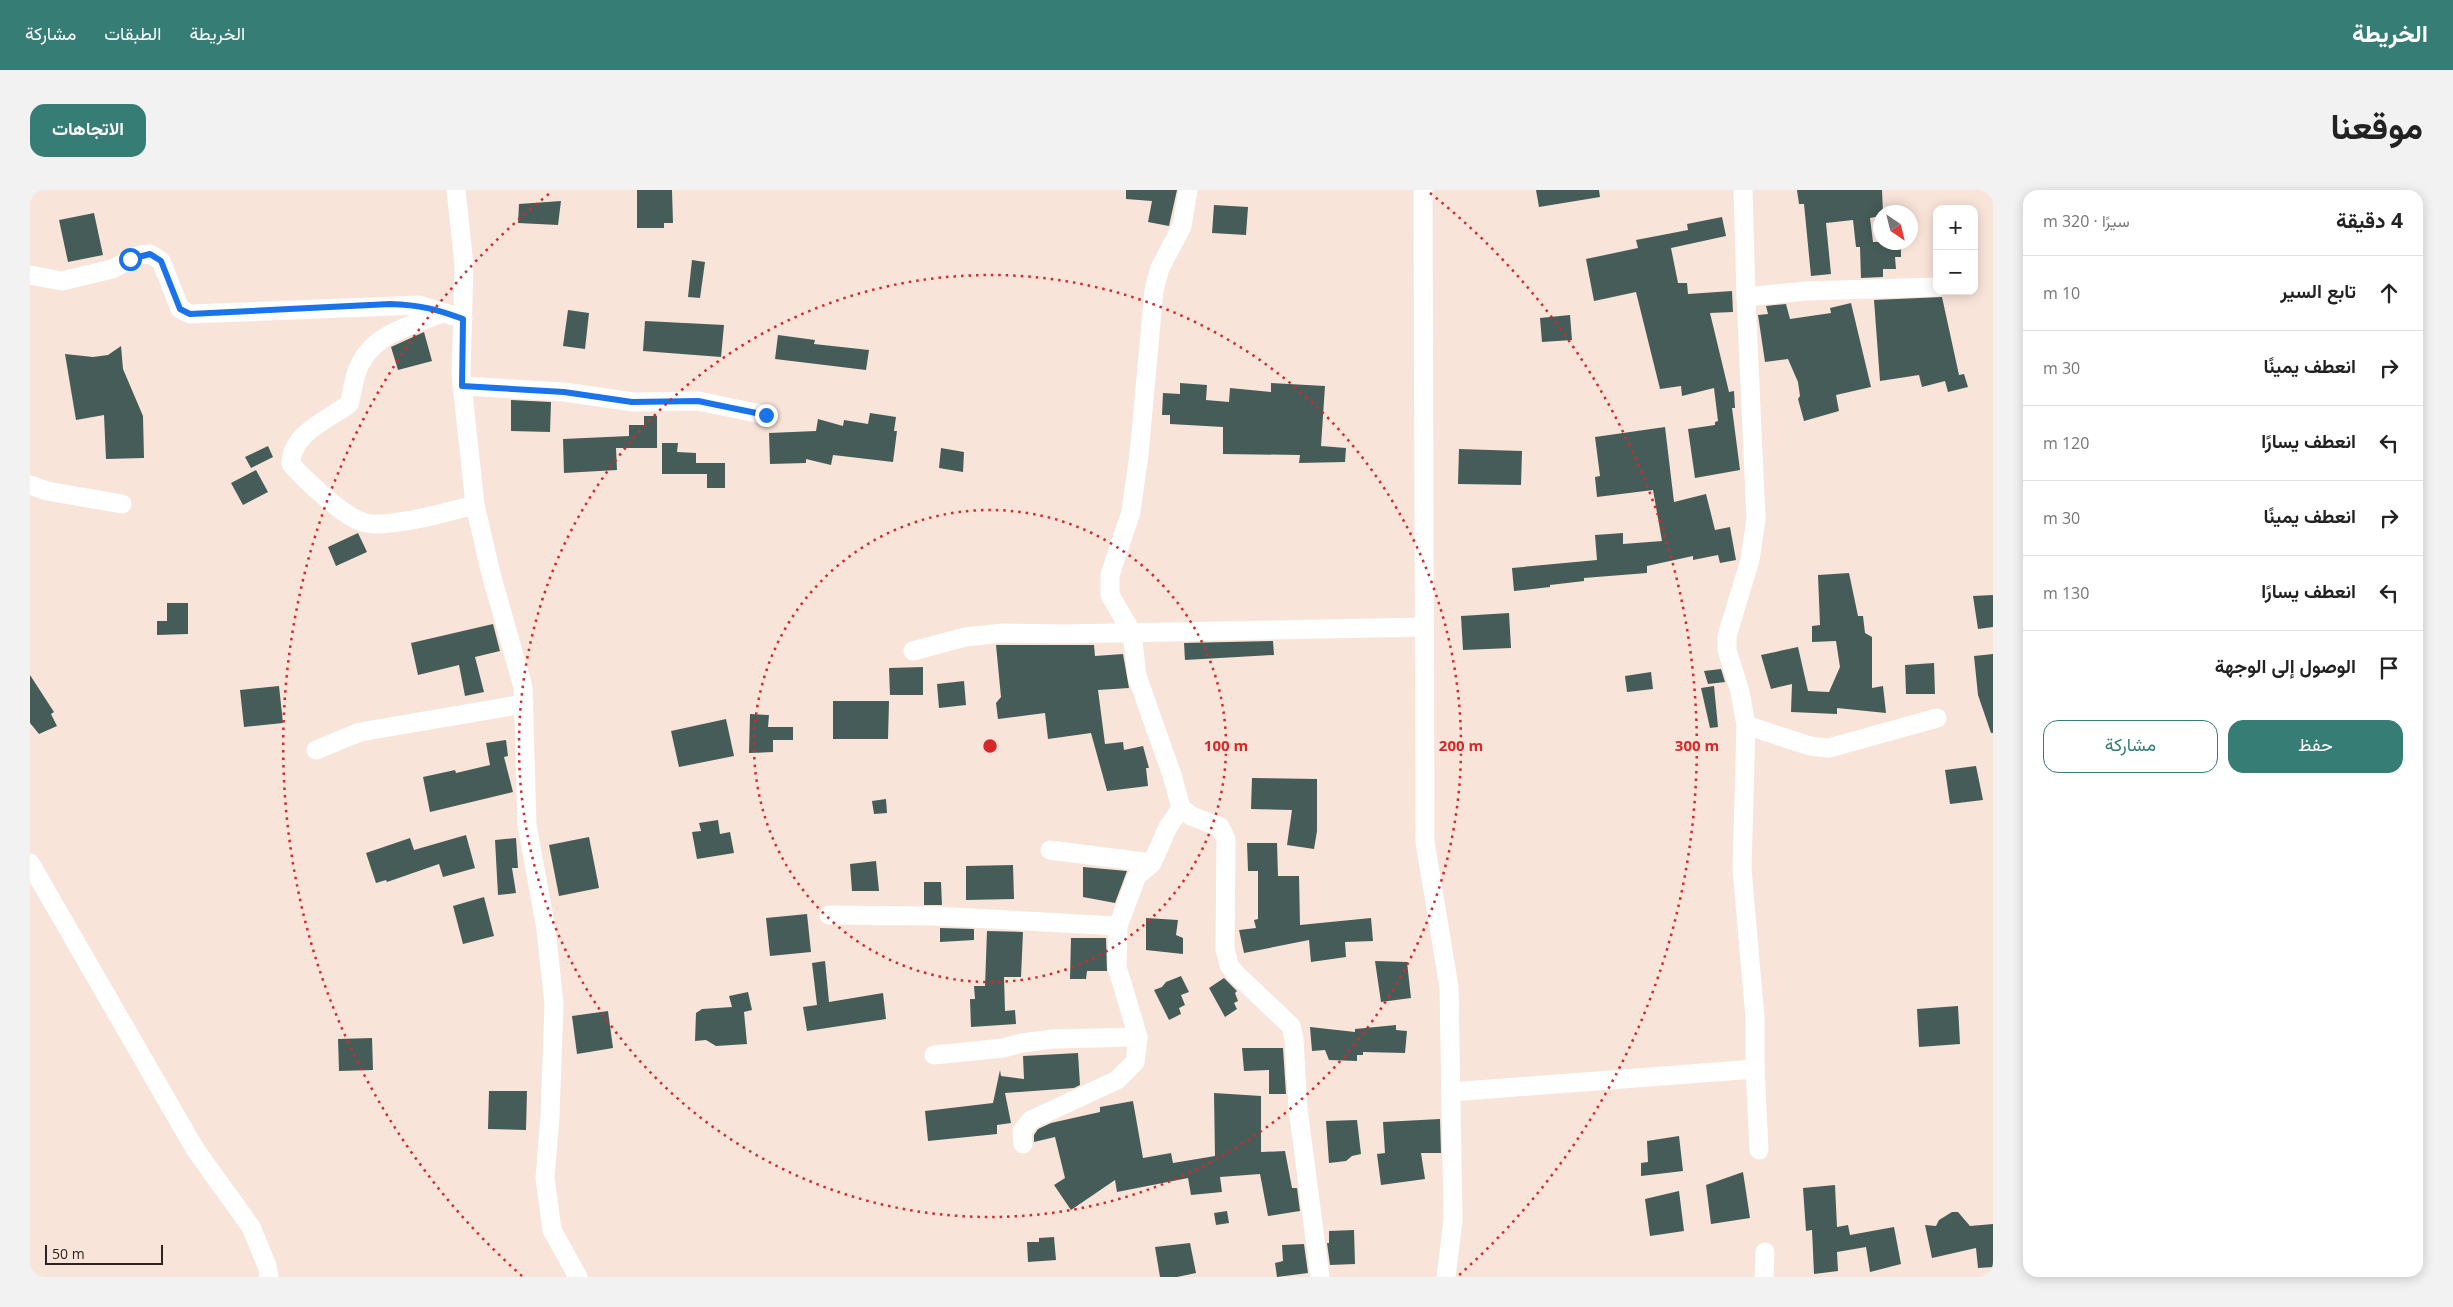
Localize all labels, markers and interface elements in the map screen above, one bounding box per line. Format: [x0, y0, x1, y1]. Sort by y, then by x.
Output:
text: الخريطة [2352, 16, 2428, 49]
text: مشاركة [25, 21, 76, 45]
text: الطبقات [104, 21, 161, 45]
text: الخريطة [189, 21, 245, 45]
text: موقعنا [2330, 102, 2423, 149]
button: الاتجاهات [30, 104, 146, 157]
north arrow [1873, 205, 1918, 250]
map controls [1933, 205, 1978, 295]
button: + [1933, 205, 1978, 250]
text: 4 دقيقة [2336, 206, 2403, 234]
text: سيرًا · 320 m [2043, 210, 2130, 232]
route start [119, 248, 142, 271]
button: − [1933, 250, 1978, 295]
text: تابع السير [2280, 278, 2356, 304]
icon: ahead [2375, 279, 2403, 307]
text: 10 m [2043, 282, 2080, 304]
text: انعطف يمينًا [2263, 353, 2356, 379]
icon: right [2375, 354, 2403, 382]
text: 30 m [2043, 357, 2080, 379]
route end [755, 404, 778, 427]
text: انعطف يسارًا [2261, 428, 2356, 454]
icon: left [2375, 429, 2403, 457]
text: 120 m [2043, 432, 2089, 454]
text: انعطف يمينًا [2263, 503, 2356, 529]
icon: right [2375, 504, 2403, 532]
text: 30 m [2043, 507, 2080, 529]
text: انعطف يسارًا [2261, 578, 2356, 604]
icon: left [2375, 579, 2403, 607]
text: 130 m [2043, 582, 2089, 604]
text: الوصول إلى الوجهة [2215, 653, 2356, 679]
icon: arrive [2375, 654, 2403, 682]
button: مشاركة [2043, 720, 2218, 773]
button: حفظ [2228, 720, 2403, 773]
text: 100 m [1204, 735, 1248, 755]
text: 200 m [1439, 735, 1483, 755]
text: 300 m [1675, 735, 1719, 755]
centre of rings [981, 737, 999, 755]
scale bar [45, 1242, 162, 1265]
text: 50 m [52, 1244, 85, 1263]

